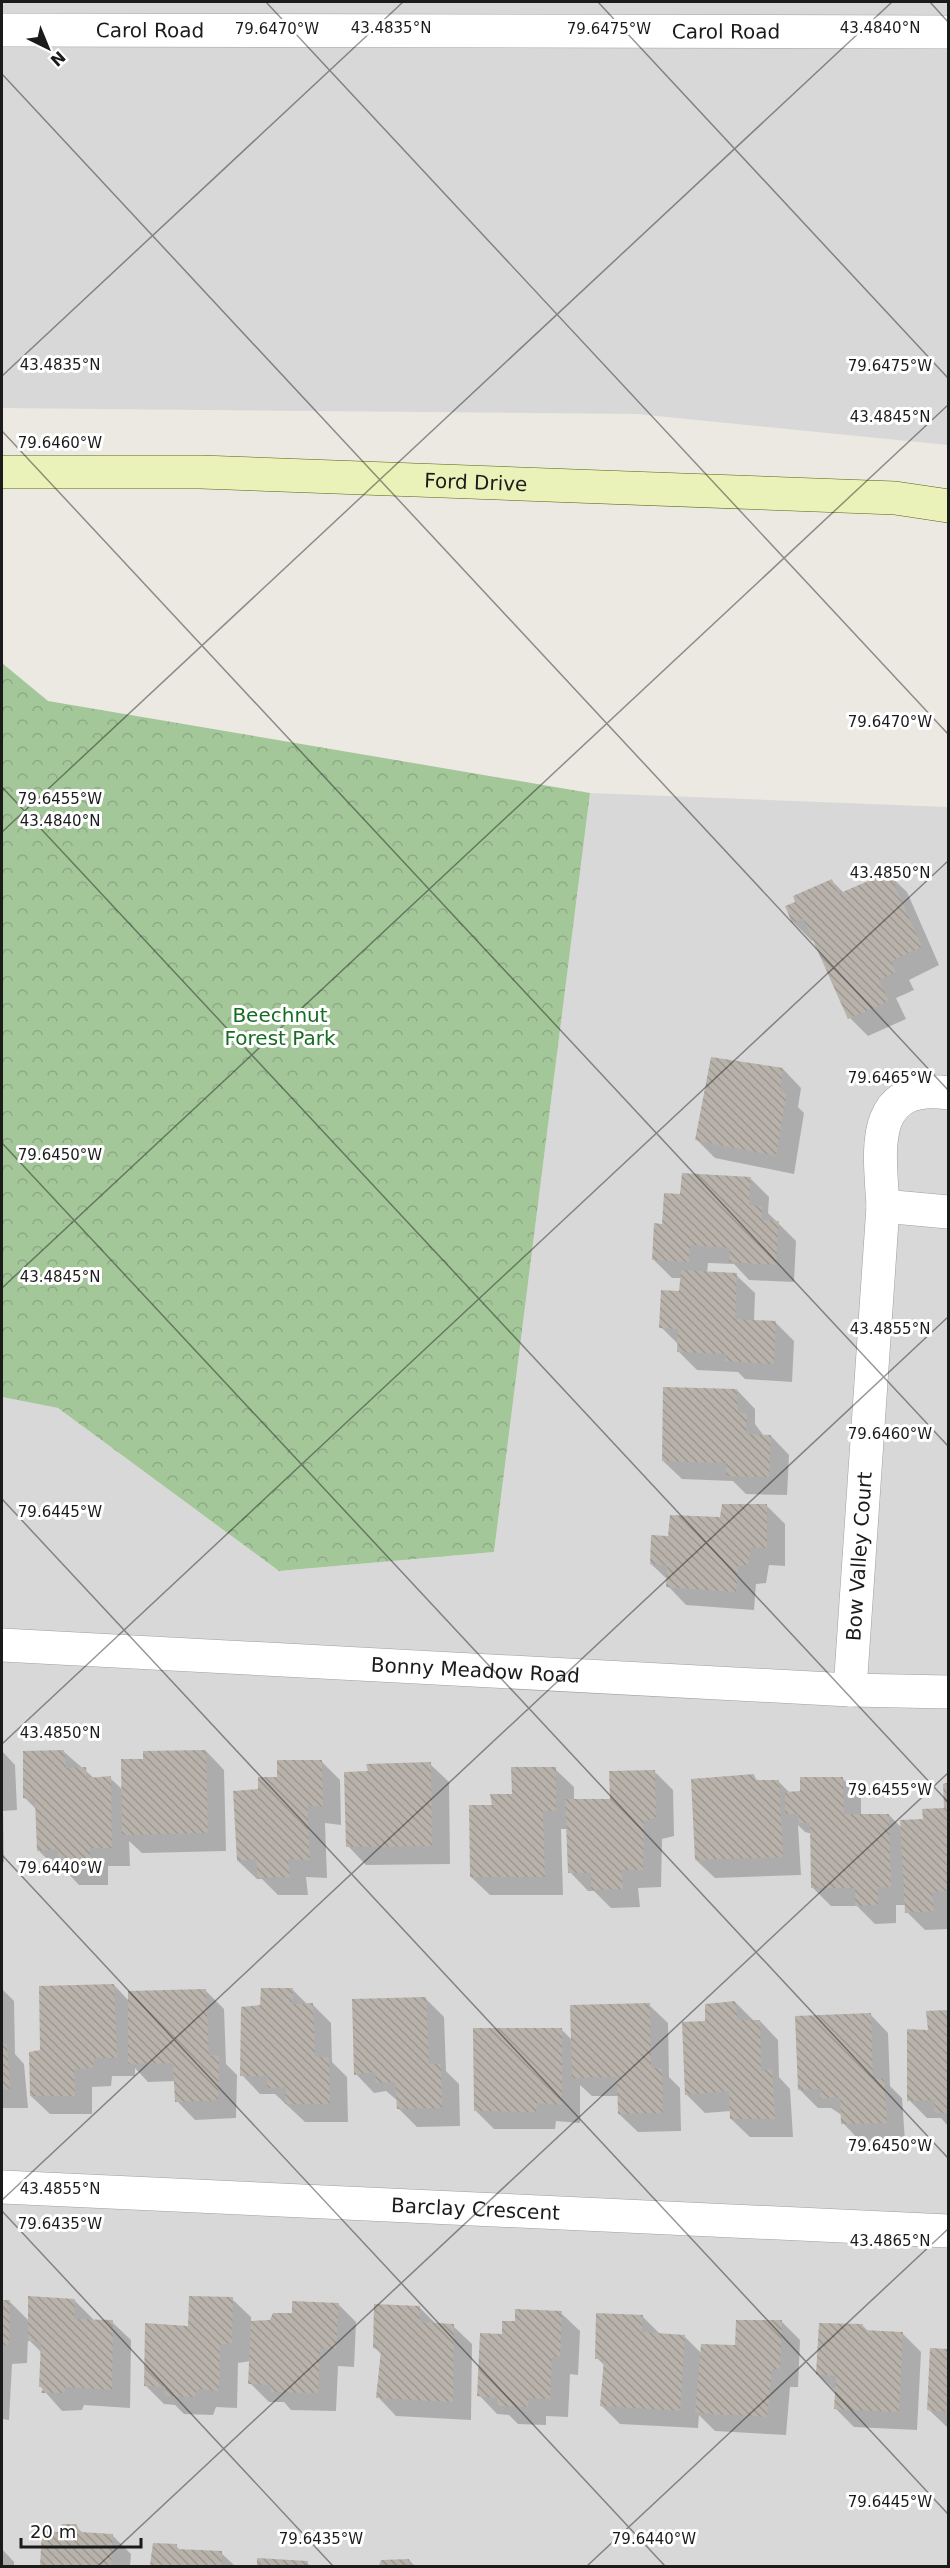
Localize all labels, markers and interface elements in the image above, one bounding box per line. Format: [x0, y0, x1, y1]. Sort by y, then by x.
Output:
north arrow [18, 18, 78, 78]
street label: Carol Road [96, 18, 204, 42]
text: 43.4835°N [351, 19, 431, 37]
street label: Carol Road [672, 19, 780, 44]
text: 43.4840°N [840, 19, 920, 37]
text: 79.6470°W [235, 20, 319, 38]
text: 79.6475°W [567, 20, 651, 38]
text: N [47, 47, 69, 70]
text: 43.4835°N [20, 356, 100, 374]
text: 79.6475°W [848, 357, 932, 375]
text: 43.4845°N [850, 408, 930, 426]
text: 79.6460°W [18, 434, 102, 452]
street label: Ford Drive [424, 468, 528, 496]
text: 79.6470°W [848, 713, 932, 731]
text: 79.6455°W [18, 790, 102, 808]
text: 43.4840°N [20, 812, 100, 830]
text: 43.4850°N [850, 864, 930, 882]
park label: Beechnut Forest Park [225, 1003, 336, 1050]
text: 79.6465°W [848, 1069, 932, 1087]
text: 79.6450°W [18, 1146, 102, 1164]
text: 43.4845°N [20, 1268, 100, 1286]
text: 43.4855°N [850, 1320, 930, 1338]
text: 79.6460°W [848, 1425, 932, 1443]
street label: Bow Valley Court [841, 1471, 877, 1642]
text: 79.6445°W [18, 1503, 102, 1521]
street label: Bonny Meadow Road [370, 1653, 580, 1688]
text: 43.4850°N [20, 1724, 100, 1742]
text: 79.6455°W [848, 1781, 932, 1799]
text: 79.6440°W [18, 1859, 102, 1877]
text: 79.6450°W [848, 2137, 932, 2155]
text: 43.4855°N [20, 2180, 100, 2198]
street label: Barclay Crescent [390, 2193, 561, 2225]
text: 79.6435°W [18, 2215, 102, 2233]
text: 43.4865°N [850, 2232, 930, 2250]
text: 79.6445°W [848, 2493, 932, 2511]
scale bar [21, 2511, 141, 2549]
text: 20 m [30, 2521, 76, 2542]
text: 79.6435°W [279, 2530, 363, 2548]
text: 79.6440°W [612, 2530, 696, 2548]

